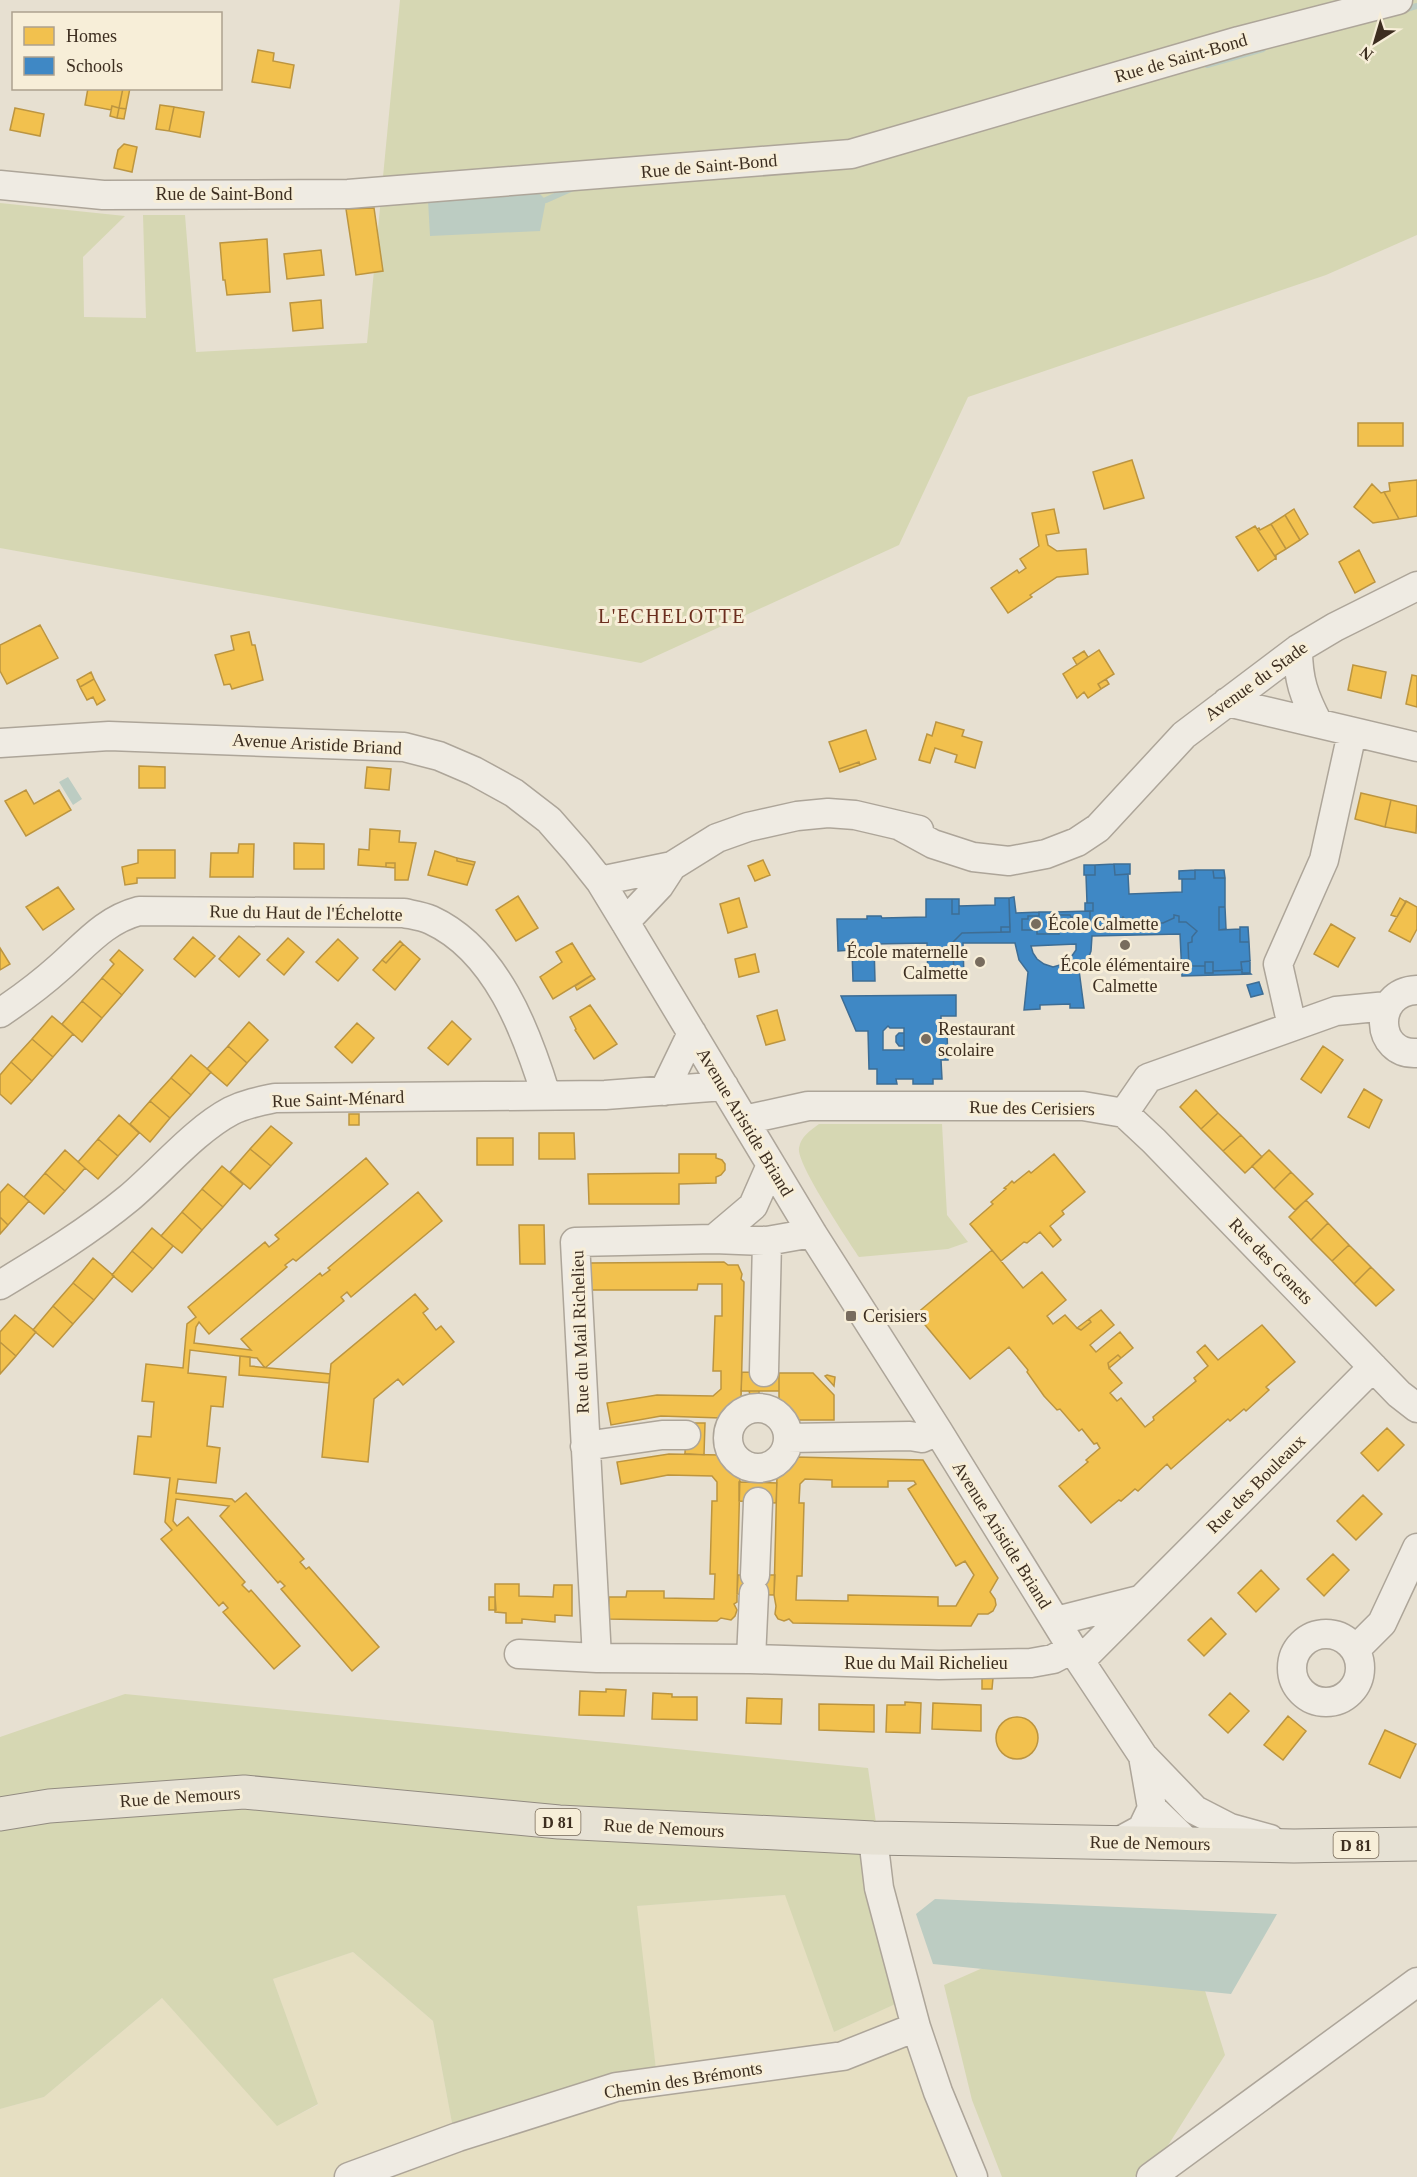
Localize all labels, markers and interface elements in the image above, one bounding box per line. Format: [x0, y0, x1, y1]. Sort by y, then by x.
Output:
legend [12, 12, 222, 90]
north arrow [1345, 12, 1405, 72]
text: Homes [66, 26, 117, 46]
street label: Rue de Saint-Bond [1112, 30, 1250, 86]
text: N [1356, 43, 1376, 64]
text: Schools [66, 56, 123, 76]
street label: Rue de Saint-Bond [640, 150, 778, 182]
street label: Rue de Saint-Bond [156, 184, 293, 204]
district label: L'ECHELOTTE [598, 605, 746, 627]
street label: Avenue du Stade [1201, 637, 1311, 725]
street label: Avenue Aristide Briand [232, 730, 402, 758]
street label: Rue du Haut de l'Échelotte [209, 900, 403, 925]
place label: École Calmette [1048, 913, 1158, 934]
marker: École Calmette [1029, 917, 1043, 931]
marker: École élémentaire Calmette [1118, 938, 1132, 952]
place label: École maternelle Calmette [847, 941, 968, 983]
place label: École élémentaire Calmette [1060, 954, 1190, 996]
marker: École maternelle Calmette [973, 955, 987, 969]
place label: Restaurant scolaire [938, 1019, 1015, 1060]
marker: Restaurant scolaire [919, 1032, 933, 1046]
street label: Avenue Aristide Briand [693, 1044, 797, 1200]
street label: Rue Saint-Ménard [271, 1087, 405, 1111]
street label: Rue des Cerisiers [969, 1097, 1095, 1119]
street label: Rue des Genets [1225, 1214, 1317, 1308]
street label: Rue du Mail Richelieu [567, 1250, 593, 1414]
place label: Cerisiers [863, 1306, 927, 1326]
marker: Cerisiers [844, 1309, 858, 1323]
street label: Rue des Bouleaux [1203, 1431, 1309, 1537]
street label: Avenue Aristide Briand [949, 1458, 1055, 1612]
street label: Rue du Mail Richelieu [844, 1653, 1008, 1673]
street label: Rue de Nemours [119, 1783, 241, 1811]
road number: D 81 [536, 1809, 580, 1835]
street label: Rue de Nemours [603, 1815, 725, 1841]
street label: Rue de Nemours [1089, 1832, 1211, 1854]
road number: D 81 [1334, 1832, 1378, 1858]
street label: Chemin des Brémonts [602, 2058, 764, 2102]

